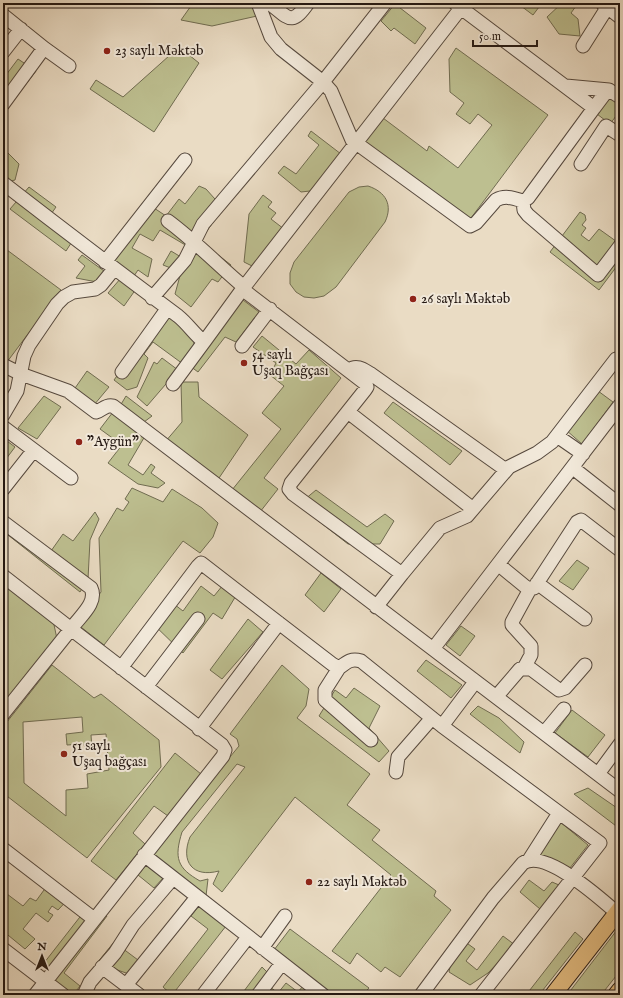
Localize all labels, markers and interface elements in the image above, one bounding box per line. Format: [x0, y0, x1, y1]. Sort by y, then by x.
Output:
scale bar [473, 22, 537, 48]
text: 50 m [479, 29, 501, 44]
place label: 23 saylı Məktəb [115, 42, 203, 60]
marker: 23 saylı Məktəb [102, 46, 112, 56]
place label: 26 saylı Məktəb [421, 290, 510, 308]
marker: 26 saylı Məktəb [408, 294, 418, 304]
place label: 54 saylı Uşaq Bağçası [252, 346, 329, 380]
marker: 54 saylı Uşaq Bağçası [239, 358, 249, 368]
place label: "Aygün" [87, 433, 139, 451]
marker: "Aygün" [74, 437, 84, 447]
place label: 51 saylı Uşaq bağçası [72, 737, 147, 771]
marker: 51 saylı Uşaq bağçası [59, 749, 69, 759]
place label: 22 saylı Məktəb [317, 873, 407, 891]
marker: 22 saylı Məktəb [304, 877, 314, 887]
north arrow [22, 936, 62, 976]
text: N [36, 940, 47, 954]

